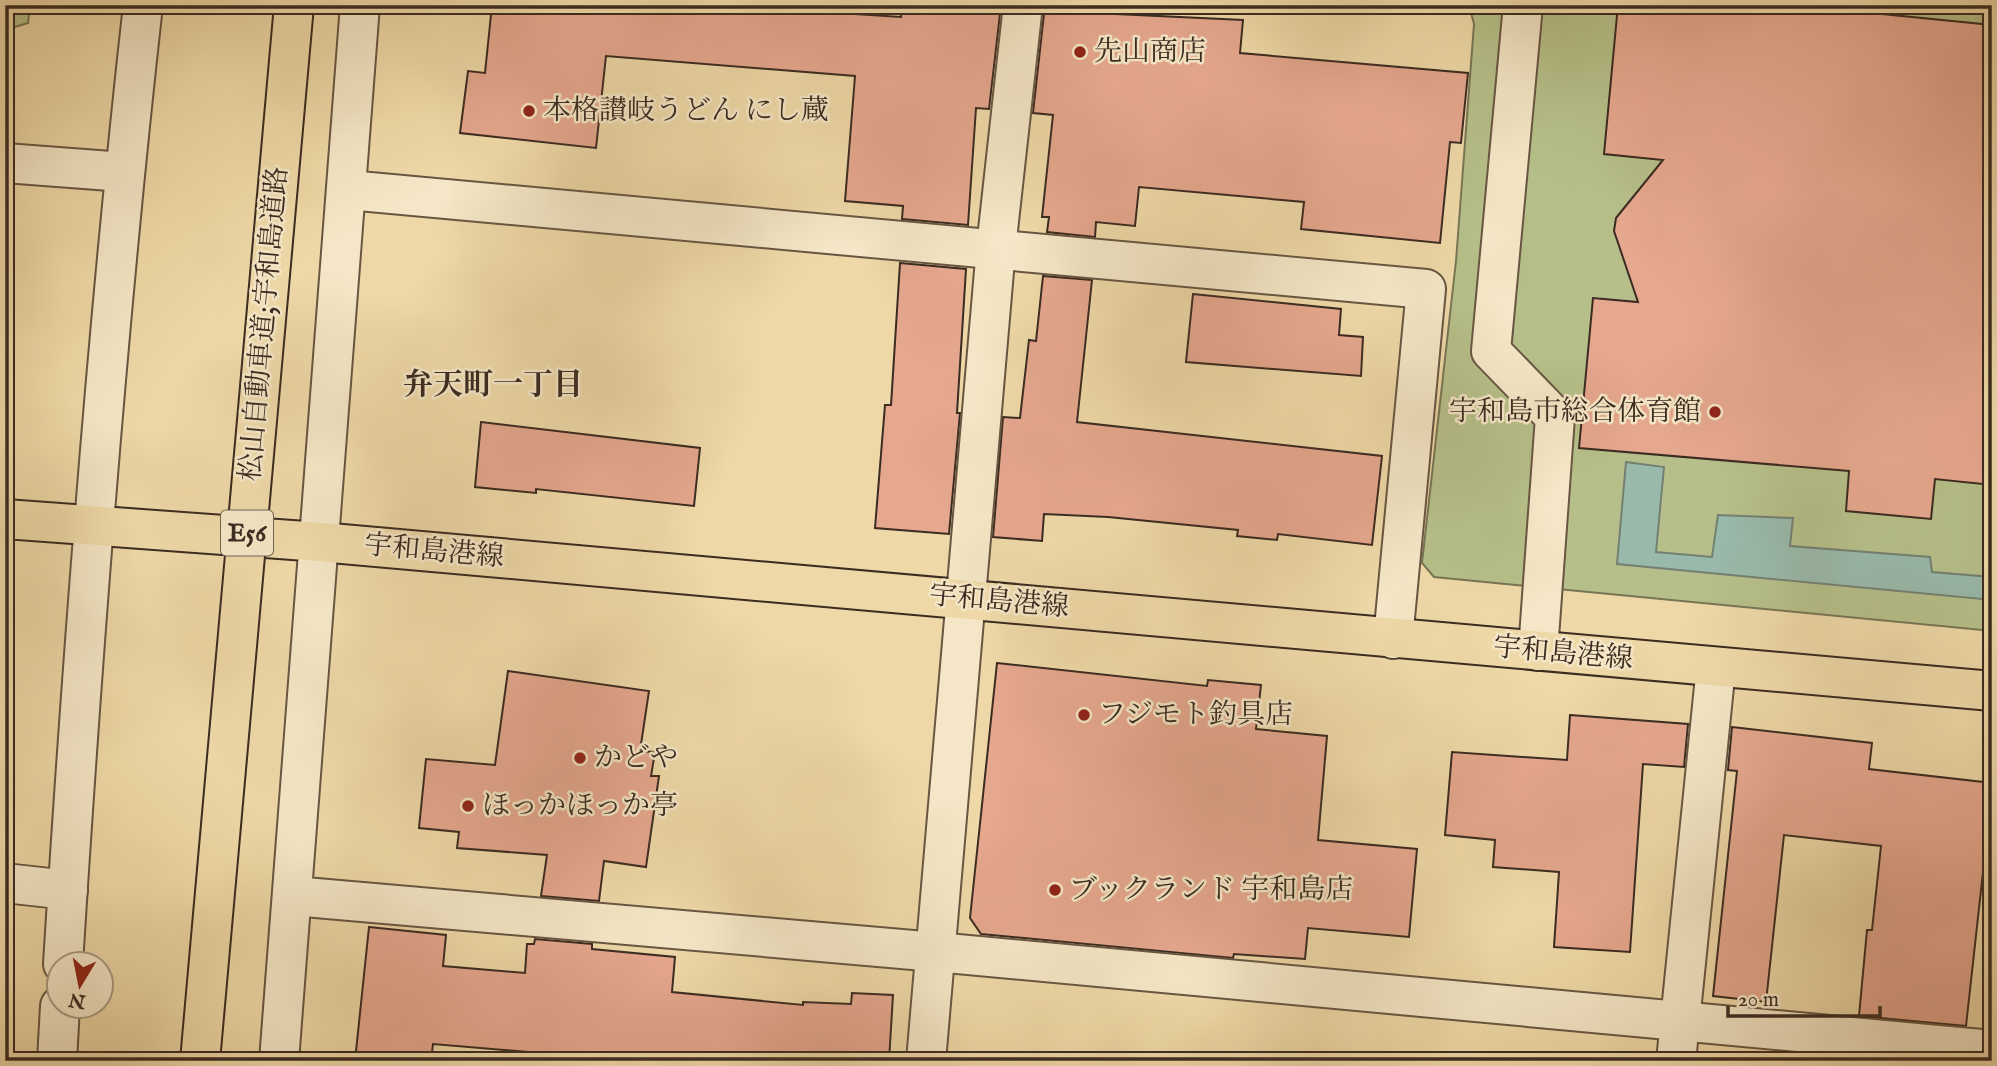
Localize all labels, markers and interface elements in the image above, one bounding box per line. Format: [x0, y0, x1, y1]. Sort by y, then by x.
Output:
place label: 先山商店 [1094, 35, 1206, 70]
marker: 先山商店 [1072, 44, 1088, 60]
place label: 本格讃岐うどん にし蔵 [543, 94, 829, 129]
marker: 本格讃岐うどん にし蔵 [521, 103, 537, 119]
street label: 松山自動車道;宇和島道路 [234, 165, 296, 483]
district label: 弁天町一丁目 [403, 367, 583, 405]
place label: 宇和島市総合体育館 [1449, 395, 1701, 430]
marker: 宇和島市総合体育館 [1707, 404, 1723, 420]
road number: E56 [221, 510, 273, 555]
street label: 宇和島港線 [363, 528, 505, 576]
street label: 宇和島港線 [928, 578, 1070, 626]
street label: 宇和島港線 [1492, 630, 1634, 678]
place label: フジモト釣具店 [1098, 698, 1293, 733]
marker: フジモト釣具店 [1076, 707, 1092, 723]
place label: かどや [594, 741, 678, 776]
marker: かどや [572, 750, 588, 766]
place label: ほっかほっか亭 [482, 789, 678, 824]
marker: ほっかほっか亭 [460, 798, 476, 814]
place label: ブックランド 宇和島店 [1069, 873, 1353, 908]
marker: ブックランド 宇和島店 [1047, 882, 1063, 898]
north arrow [46, 950, 116, 1020]
scale bar [1728, 975, 1880, 1019]
text: N [67, 986, 89, 1013]
text: 20 m [1738, 987, 1779, 1014]

